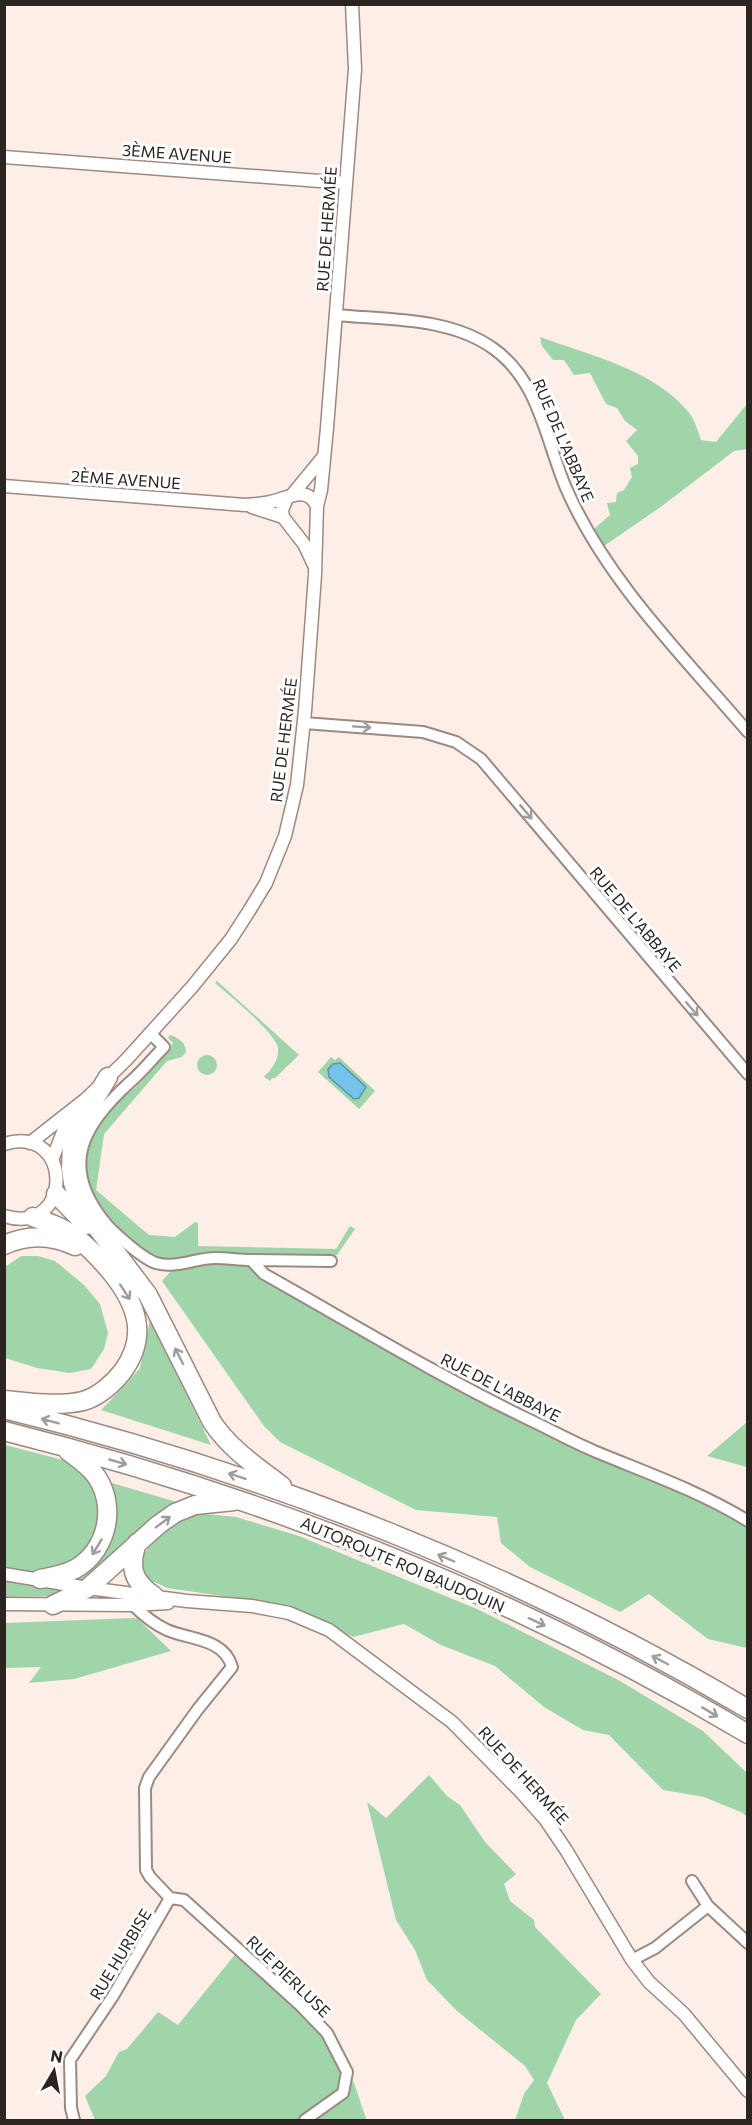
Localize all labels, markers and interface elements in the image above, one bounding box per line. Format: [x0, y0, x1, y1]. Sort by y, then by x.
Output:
street label: 3ÈME AVENUE [121, 140, 233, 166]
street label: RUE DE HERMÉE [312, 166, 340, 292]
street label: RUE DE L'ABBAYE [530, 376, 598, 504]
street label: 2ÈME AVENUE [71, 466, 181, 492]
street label: RUE DE HERMÉE [266, 677, 300, 803]
one-way arrow [352, 722, 372, 733]
one-way arrow [519, 804, 532, 820]
street label: RUE DE L'ABBAYE [586, 862, 686, 976]
one-way arrow [685, 1001, 699, 1016]
one-way arrow [119, 1283, 131, 1299]
one-way arrow [173, 1348, 185, 1365]
street label: RUE DE L'ABBAYE [438, 1349, 564, 1425]
one-way arrow [41, 1415, 60, 1426]
one-way arrow [108, 1457, 127, 1468]
one-way arrow [228, 1470, 247, 1481]
street label: AUTOROUTE ROI BAUDOUIN [298, 1512, 508, 1616]
one-way arrow [155, 1515, 171, 1528]
one-way arrow [91, 1538, 103, 1555]
one-way arrow [438, 1551, 456, 1563]
one-way arrow [528, 1616, 546, 1628]
one-way arrow [652, 1654, 669, 1666]
one-way arrow [701, 1706, 718, 1718]
street label: RUE DE HERMÉE [475, 1722, 573, 1828]
street label: RUE HURBISE [85, 1905, 155, 2003]
street label: RUE PIERLUSE [243, 1931, 335, 2021]
north arrow [24, 2041, 84, 2101]
text: N [49, 2045, 64, 2066]

